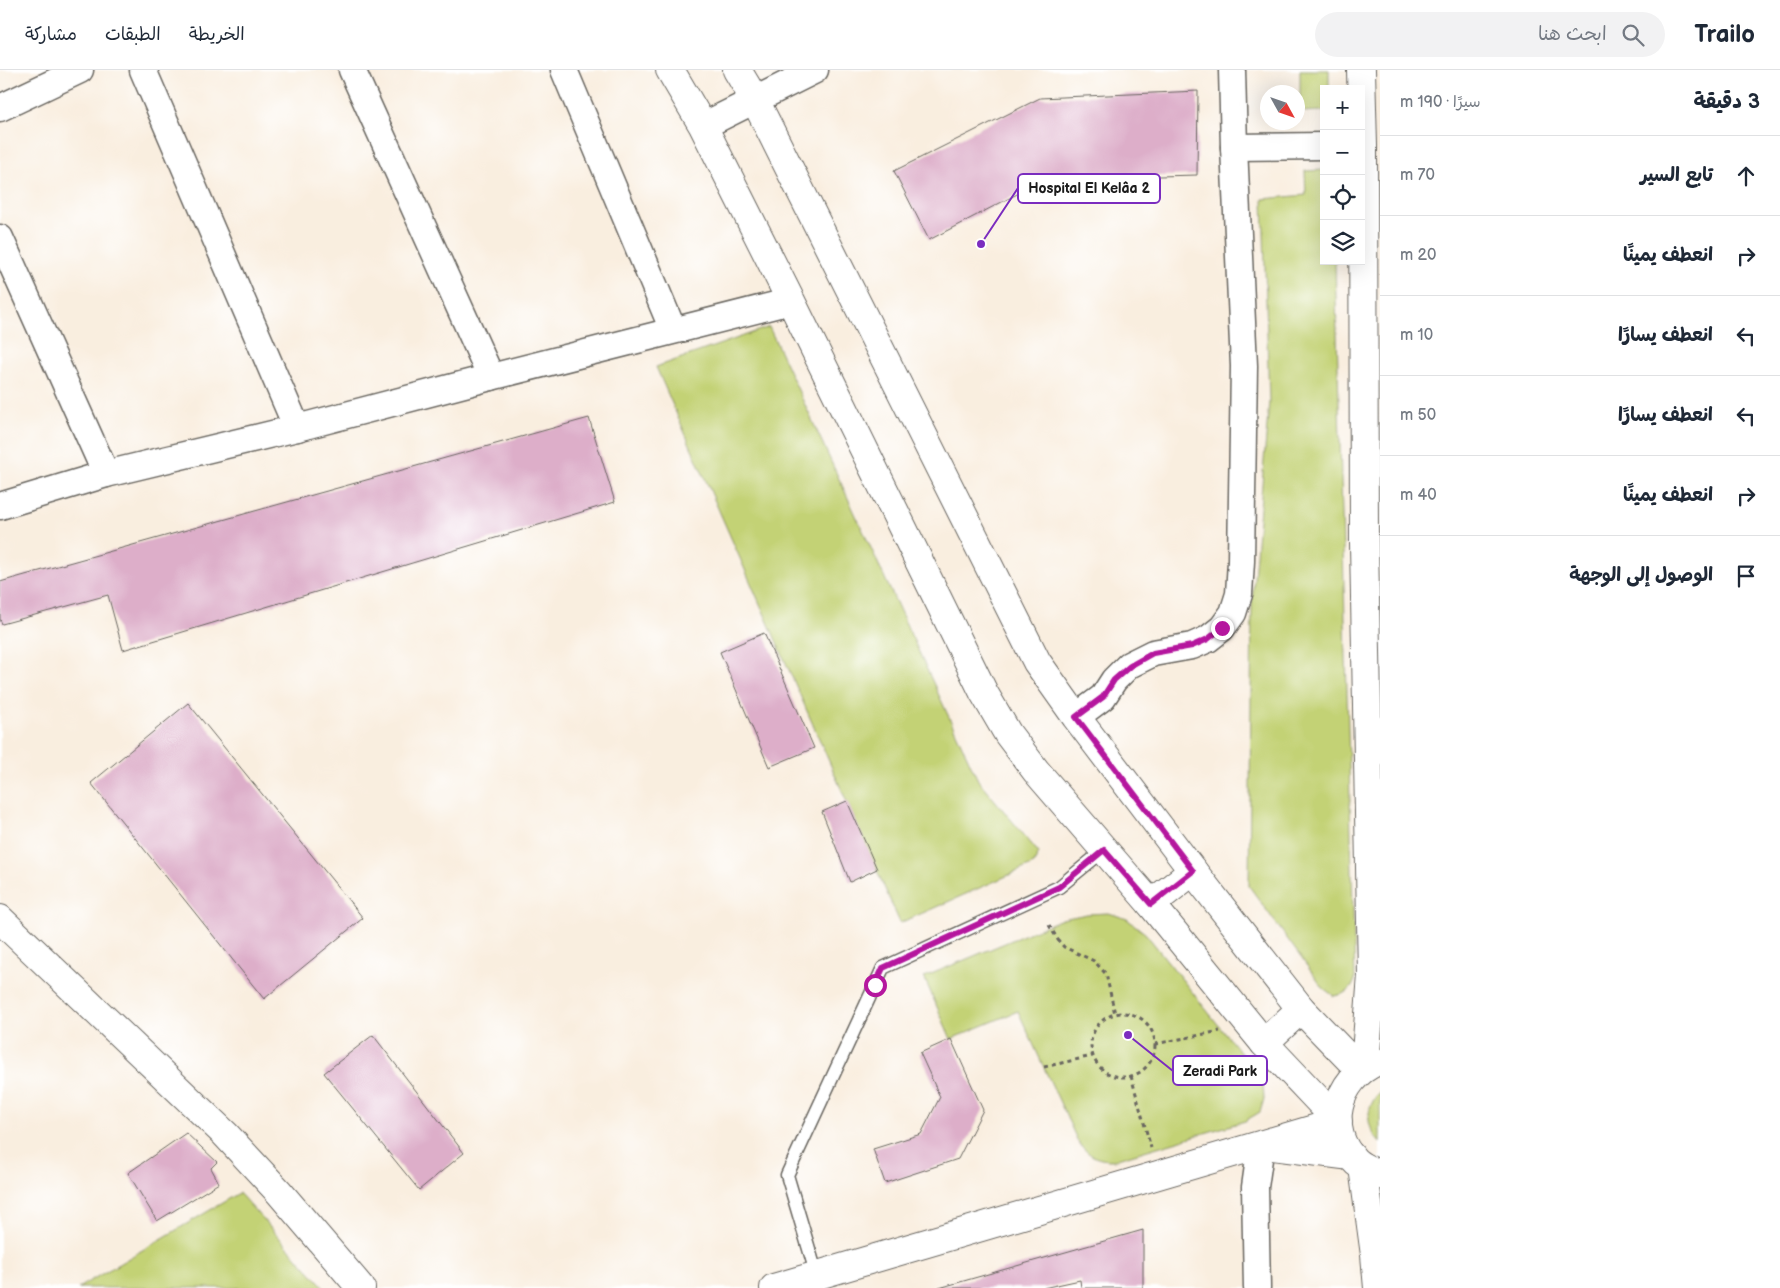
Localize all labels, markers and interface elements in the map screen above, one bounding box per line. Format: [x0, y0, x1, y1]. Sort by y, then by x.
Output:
search box [1315, 12, 1665, 57]
text: Trailo [1695, 20, 1755, 49]
icon: search [1619, 21, 1647, 49]
text: ابحث هنا [1538, 23, 1607, 46]
text: مشاركة [25, 24, 77, 45]
text: الطبقات [105, 24, 161, 45]
text: الخريطة [189, 24, 245, 45]
north arrow [1260, 85, 1305, 130]
map controls [1320, 85, 1365, 265]
button: + [1320, 85, 1365, 130]
text: 3 دقيقة [1694, 89, 1760, 114]
text: سيرًا · 190 m [1400, 93, 1481, 112]
button: − [1320, 130, 1365, 175]
icon: ahead [1732, 162, 1760, 190]
text: تابع السير [1640, 164, 1713, 187]
text: 70 m [1400, 166, 1435, 185]
callout: Hospital El Kelâa 2 [1018, 174, 1160, 203]
button: locate [1320, 175, 1365, 220]
text: Hospital El Kelâa 2 [1028, 180, 1150, 197]
button: layers [1320, 220, 1365, 265]
icon: right [1732, 242, 1760, 270]
text: انعطف يمينًا [1623, 244, 1713, 267]
text: 20 m [1400, 246, 1436, 265]
icon: left [1732, 322, 1760, 350]
text: انعطف يسارًا [1618, 324, 1713, 347]
text: 10 m [1400, 326, 1433, 345]
icon: left [1732, 402, 1760, 430]
text: انعطف يسارًا [1618, 404, 1713, 427]
text: 50 m [1400, 406, 1436, 425]
icon: right [1732, 482, 1760, 510]
text: انعطف يمينًا [1623, 484, 1713, 507]
text: 40 m [1400, 486, 1437, 505]
icon: arrive [1732, 562, 1760, 590]
text: الوصول إلى الوجهة [1569, 564, 1713, 587]
route end [1211, 617, 1234, 640]
route start [864, 974, 887, 997]
callout: Zeradi Park [1173, 1056, 1267, 1085]
text: Zeradi Park [1183, 1063, 1258, 1080]

